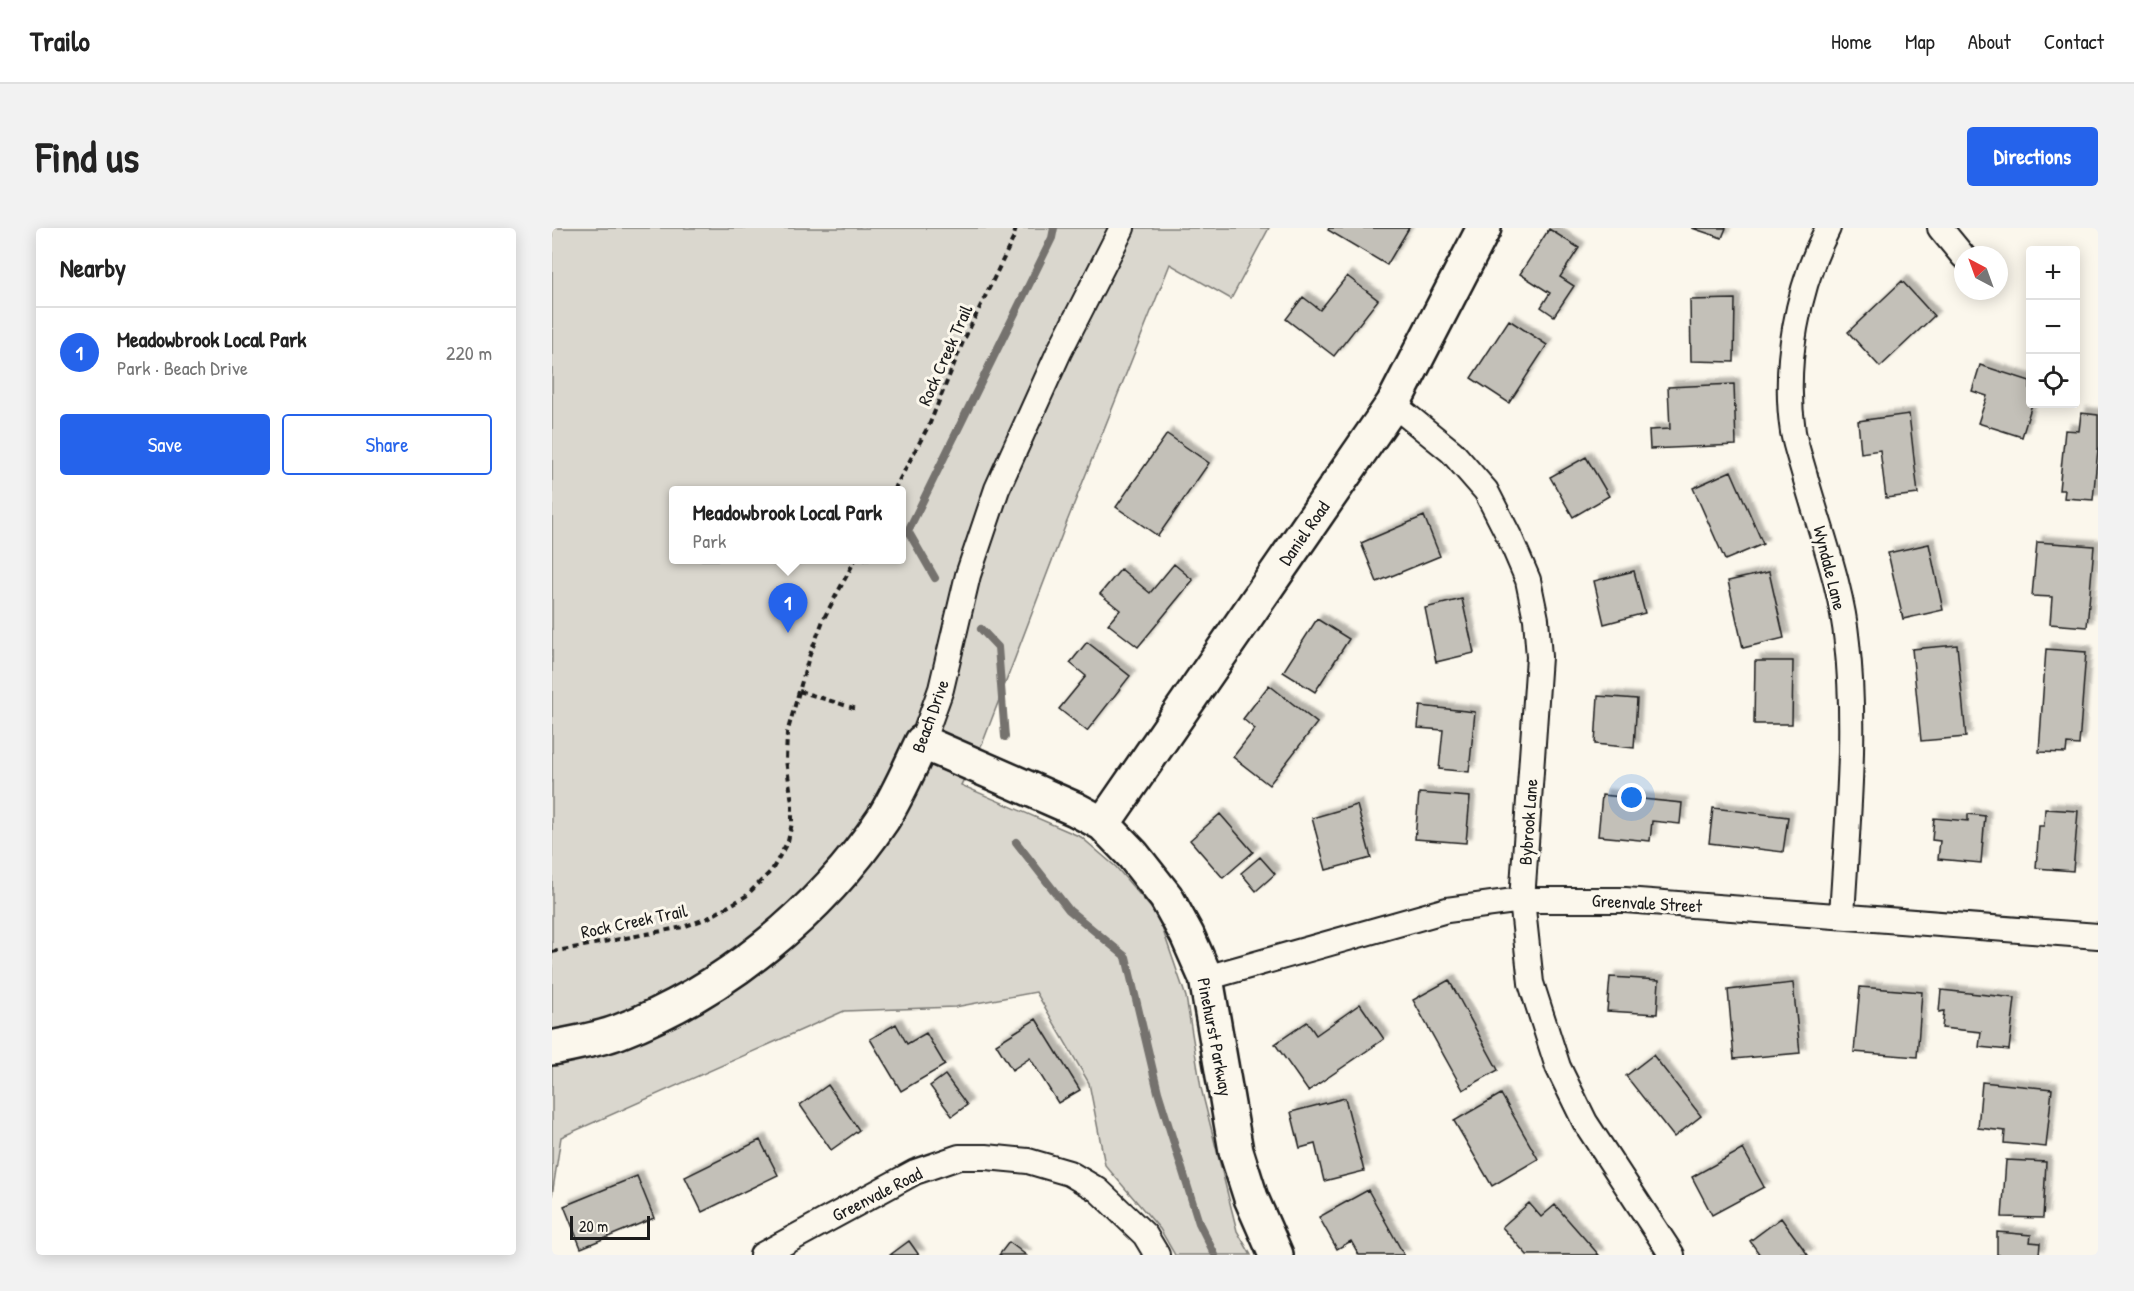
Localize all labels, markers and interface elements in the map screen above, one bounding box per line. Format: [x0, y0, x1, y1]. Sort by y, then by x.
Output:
text: Trailo [30, 22, 90, 60]
text: Home [1831, 27, 1872, 56]
text: Map [1905, 27, 1935, 56]
text: About [1968, 27, 2011, 56]
text: Contact [2044, 27, 2104, 56]
button: Directions [1967, 127, 2098, 186]
text: Find us [36, 128, 139, 185]
north arrow [1954, 246, 2008, 300]
map controls [2026, 246, 2080, 408]
button: + [2026, 246, 2080, 300]
text: Nearby [60, 250, 126, 285]
street label: Rock Creek Trail [912, 300, 978, 409]
button: − [2026, 300, 2080, 354]
text: Meadowbrook Local Park [117, 324, 307, 354]
text: 1 [76, 339, 83, 366]
text: 220 m [446, 339, 492, 366]
text: Park · Beach Drive [117, 354, 248, 381]
button: locate [2026, 354, 2080, 408]
button: Save [60, 414, 270, 475]
button: Share [282, 414, 492, 475]
popup [669, 486, 906, 564]
street label: Daniel Road [1273, 496, 1335, 570]
text: Meadowbrook Local Park [693, 497, 882, 527]
street label: Wyndale Lane [1807, 523, 1853, 613]
text: Park [693, 527, 726, 554]
pin: 1 [768, 584, 808, 633]
street label: Beach Drive [905, 676, 955, 756]
street label: Bybrook Lane [1513, 778, 1543, 866]
your location [1617, 783, 1646, 812]
street label: Greenvale Street [1591, 888, 1704, 918]
street label: Rock Creek Trail [579, 898, 690, 944]
street label: Pinehurst Parkway [1191, 976, 1239, 1099]
street label: Greenvale Road [828, 1161, 926, 1227]
scale bar [570, 1213, 650, 1240]
text: 20 m [579, 1215, 608, 1237]

